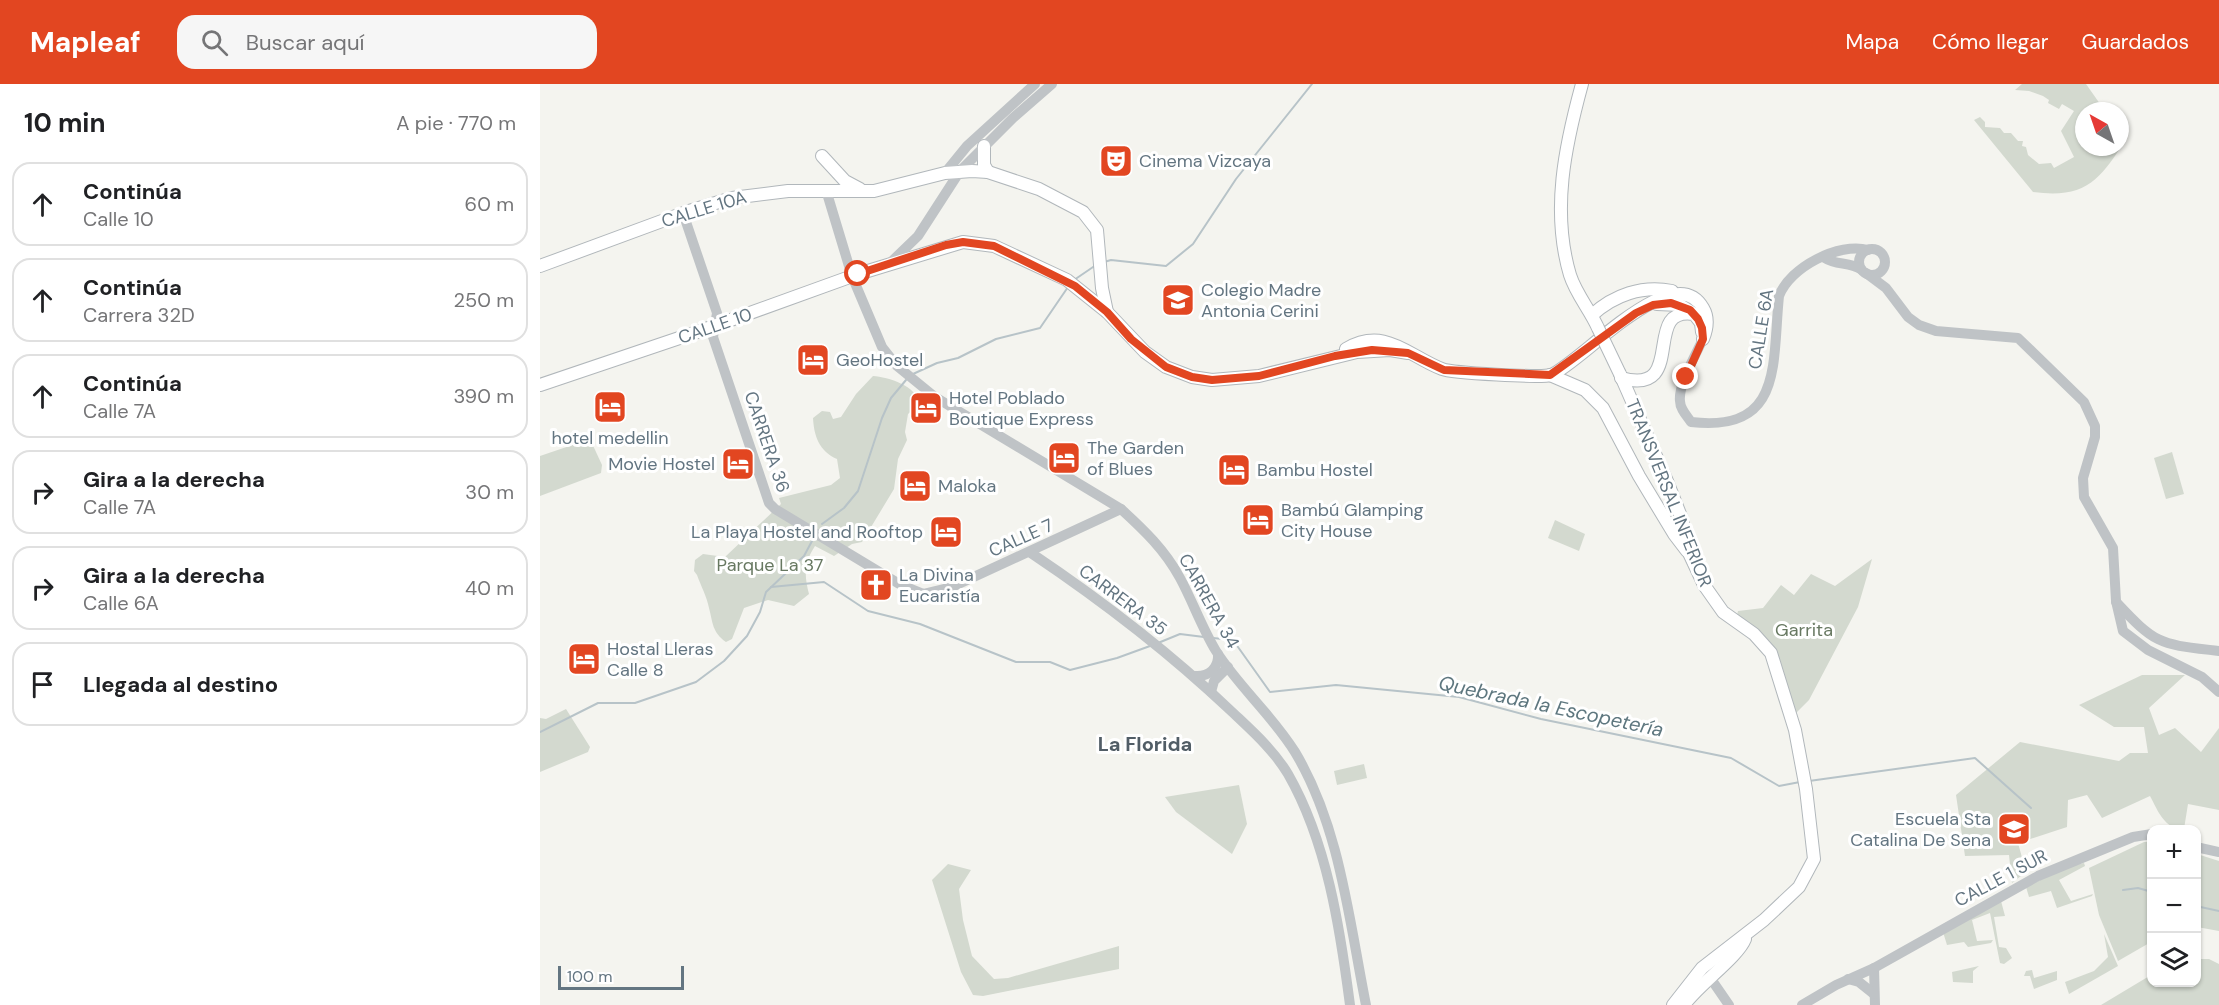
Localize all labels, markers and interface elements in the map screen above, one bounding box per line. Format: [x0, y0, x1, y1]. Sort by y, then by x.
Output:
search box [177, 15, 597, 69]
text: Mapleaf [30, 24, 141, 61]
icon: search [198, 26, 231, 59]
text: Buscar aquí [246, 28, 364, 57]
text: Mapa [1845, 28, 1899, 56]
text: Cómo llegar [1932, 28, 2049, 56]
text: Guardados [2082, 28, 2189, 56]
north arrow [2075, 102, 2129, 156]
text: 10 min [24, 106, 106, 140]
text: A pie · 770 m [396, 110, 516, 136]
theatre icon: Cinema Vizcaya [1098, 143, 1134, 179]
place label: Cinema Vizcaya [1139, 149, 1271, 173]
text: Continúa [83, 177, 182, 206]
street label: CALLE 10A [659, 185, 749, 233]
icon: ahead [26, 188, 59, 221]
text: 60 m [465, 191, 514, 217]
text: Calle 10 [83, 206, 154, 232]
route start [844, 260, 870, 286]
text: Continúa [83, 273, 182, 302]
place label: Colegio Madre Antonia Cerini [1201, 278, 1321, 323]
school or university icon: Colegio Madre Antonia Cerini [1160, 282, 1196, 318]
icon: ahead [26, 284, 59, 317]
text: 250 m [453, 287, 514, 313]
street label: CALLE 6A [1743, 287, 1779, 371]
text: Carrera 32D [83, 302, 195, 328]
street label: CALLE 10 [675, 302, 755, 350]
hotel icon: GeoHostel [795, 342, 831, 378]
place label: GeoHostel [836, 348, 923, 372]
route end [1672, 363, 1698, 389]
text: Continúa [83, 369, 182, 398]
icon: ahead [26, 380, 59, 413]
text: 390 m [453, 383, 514, 409]
place label: Hotel Poblado Boutique Express [949, 386, 1094, 431]
street label: CARRERA 36 [738, 388, 796, 496]
hotel icon: hotel medellin [592, 389, 628, 425]
hotel icon: Hotel Poblado Boutique Express [908, 390, 944, 426]
street label: TRANSVERSAL INFERIOR [1620, 395, 1718, 591]
text: Calle 7A [83, 398, 156, 424]
place label: hotel medellin [552, 426, 668, 450]
place label: The Garden of Blues [1087, 436, 1184, 481]
hotel icon: The Garden of Blues [1046, 440, 1082, 476]
hotel icon: Movie Hostel [720, 446, 756, 482]
place label: Movie Hostel [608, 452, 715, 476]
hotel icon: Bambu Hostel [1216, 452, 1252, 488]
place label: Bambu Hostel [1257, 458, 1373, 482]
text: Gira a la derecha [83, 465, 265, 494]
hotel icon: Maloka [897, 468, 933, 504]
place label: Maloka [938, 474, 996, 498]
icon: right [26, 476, 59, 509]
text: 30 m [465, 479, 514, 505]
text: Calle 7A [83, 494, 156, 520]
place label: Bambú Glamping City House [1281, 498, 1424, 543]
hotel icon: Bambú Glamping City House [1240, 502, 1276, 538]
street label: CALLE 7 [985, 513, 1057, 563]
hotel icon: La Playa Hostel and Rooftop [928, 514, 964, 550]
place label: La Playa Hostel and Rooftop [691, 520, 923, 544]
street label: CARRERA 34 [1173, 549, 1245, 653]
park label: Parque La 37 [717, 553, 823, 577]
street label: CARRERA 35 [1074, 559, 1172, 641]
text: Gira a la derecha [83, 561, 265, 590]
place label: La Divina Eucaristía [899, 563, 980, 608]
church icon: La Divina Eucaristía [858, 567, 894, 603]
icon: right [26, 572, 59, 605]
text: 40 m [465, 575, 514, 601]
text: Calle 6A [83, 590, 159, 616]
park label: Garrita [1775, 618, 1833, 642]
place label: Hostal Lleras Calle 8 [607, 637, 713, 682]
hotel icon: Hostal Lleras Calle 8 [566, 641, 602, 677]
icon: arrive [26, 668, 59, 701]
water label: Quebrada la Escopetería [1436, 669, 1666, 743]
text: Llegada al destino [83, 670, 278, 699]
district label: La Florida [1098, 731, 1192, 757]
place label: Escuela Sta Catalina De Sena [1850, 807, 1991, 852]
school or university icon: Escuela Sta Catalina De Sena [1996, 811, 2032, 847]
map controls [2147, 825, 2201, 987]
button: + [2147, 825, 2201, 879]
street label: CALLE 1 SUR [1950, 844, 2052, 912]
button: − [2147, 879, 2201, 933]
button: layers [2147, 933, 2201, 987]
scale bar [558, 963, 684, 990]
text: 100 m [567, 966, 612, 987]

